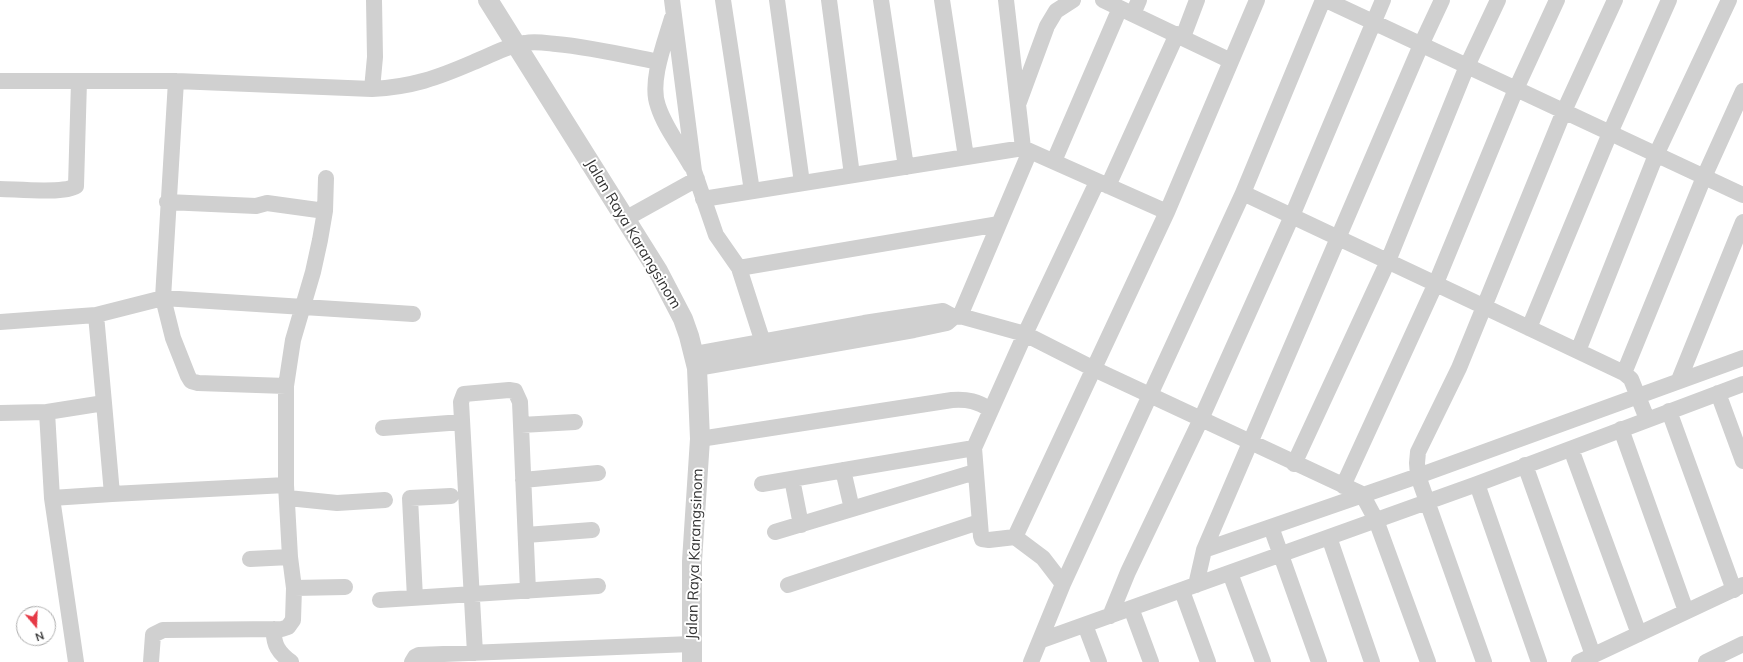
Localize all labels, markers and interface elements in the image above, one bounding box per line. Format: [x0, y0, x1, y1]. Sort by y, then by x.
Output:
street label: Jalan Raya Karangsinom [581, 156, 685, 312]
street label: Jalan Raya Karangsinom [683, 468, 707, 640]
north arrow [16, 606, 56, 646]
text: N [33, 628, 46, 644]

